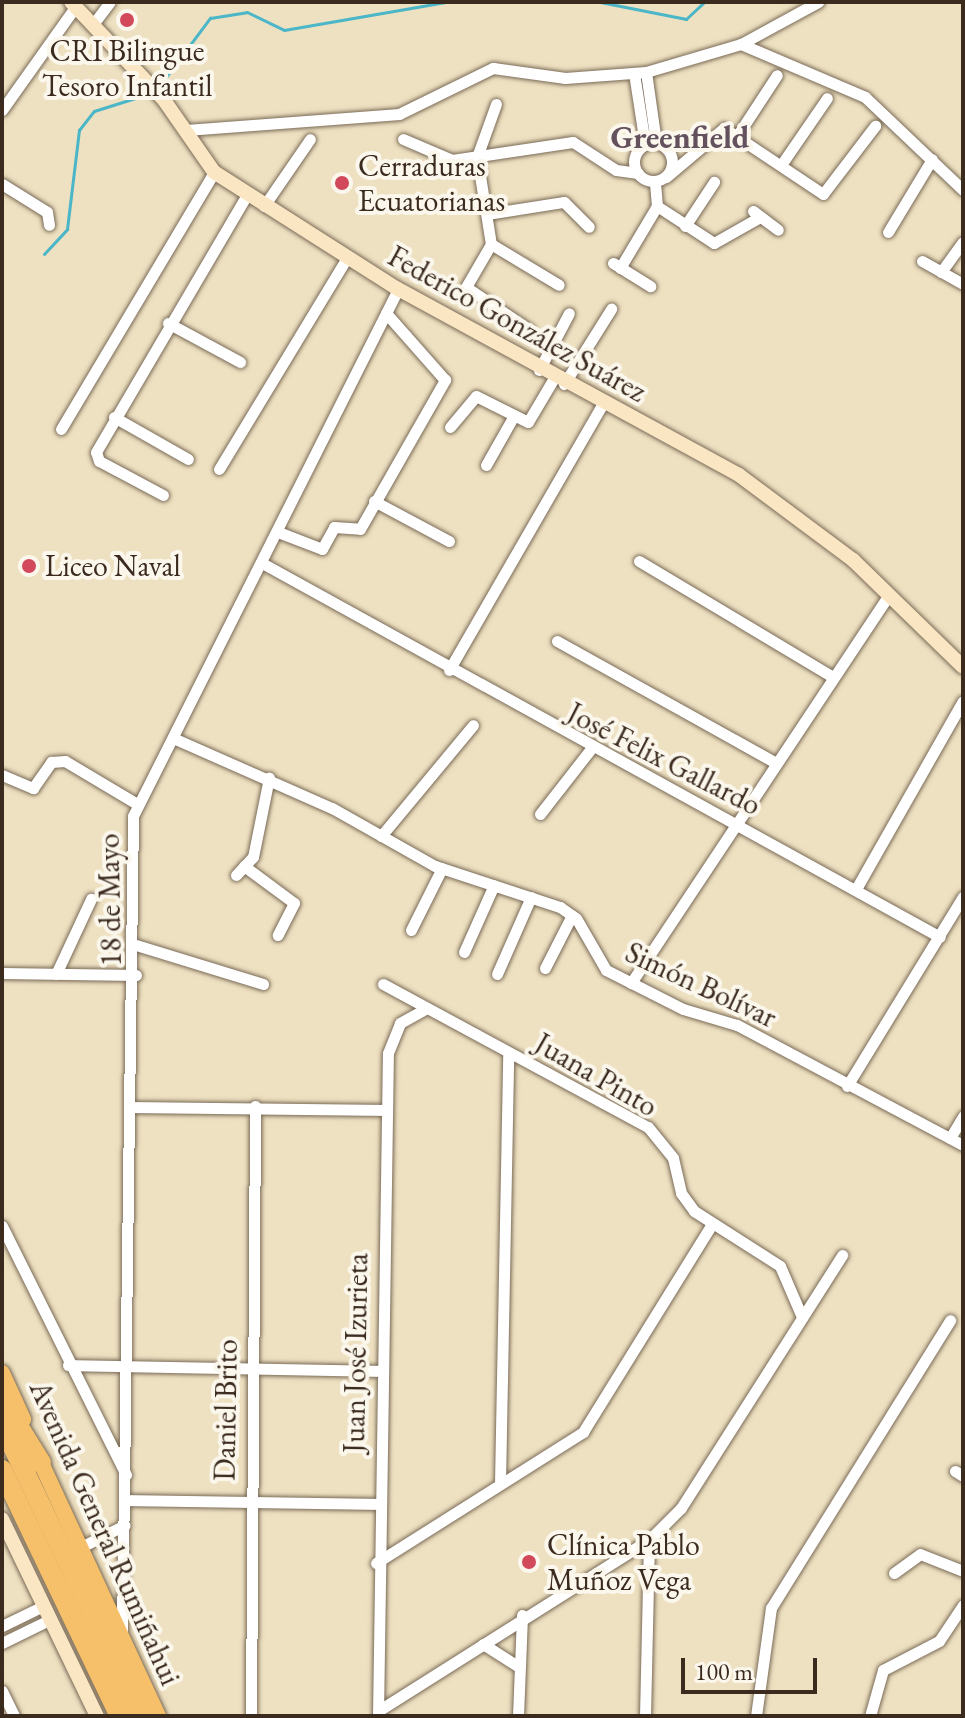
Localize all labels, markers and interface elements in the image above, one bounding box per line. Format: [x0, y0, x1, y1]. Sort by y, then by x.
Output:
marker: CRI Bilingue Tesoro Infantil [118, 11, 136, 29]
place label: CRI Bilingue Tesoro Infantil [42, 33, 212, 104]
district label: Greenfield [611, 118, 749, 156]
place label: Cerraduras Ecuatorianas [358, 148, 505, 218]
marker: Cerraduras Ecuatorianas [333, 174, 351, 192]
street label: Federico González Suárez [382, 238, 652, 410]
place label: Liceo Naval [45, 548, 181, 584]
marker: Liceo Naval [20, 557, 38, 575]
street label: José Felix Gallardo [561, 695, 767, 823]
street label: 18 de Mayo [91, 833, 129, 967]
street label: Simón Bolívar [620, 934, 782, 1036]
street label: Juana Pinto [528, 1025, 664, 1125]
street label: Juan José Izurieta [336, 1253, 376, 1453]
street label: Daniel Brito [207, 1339, 245, 1481]
street label: Avenida General Rumiñahui [22, 1375, 188, 1691]
place label: Clínica Pablo Muñoz Vega [547, 1527, 700, 1598]
marker: Clínica Pablo Muñoz Vega [518, 1551, 540, 1573]
scale bar [685, 1642, 821, 1692]
text: 100 m [695, 1656, 753, 1687]

